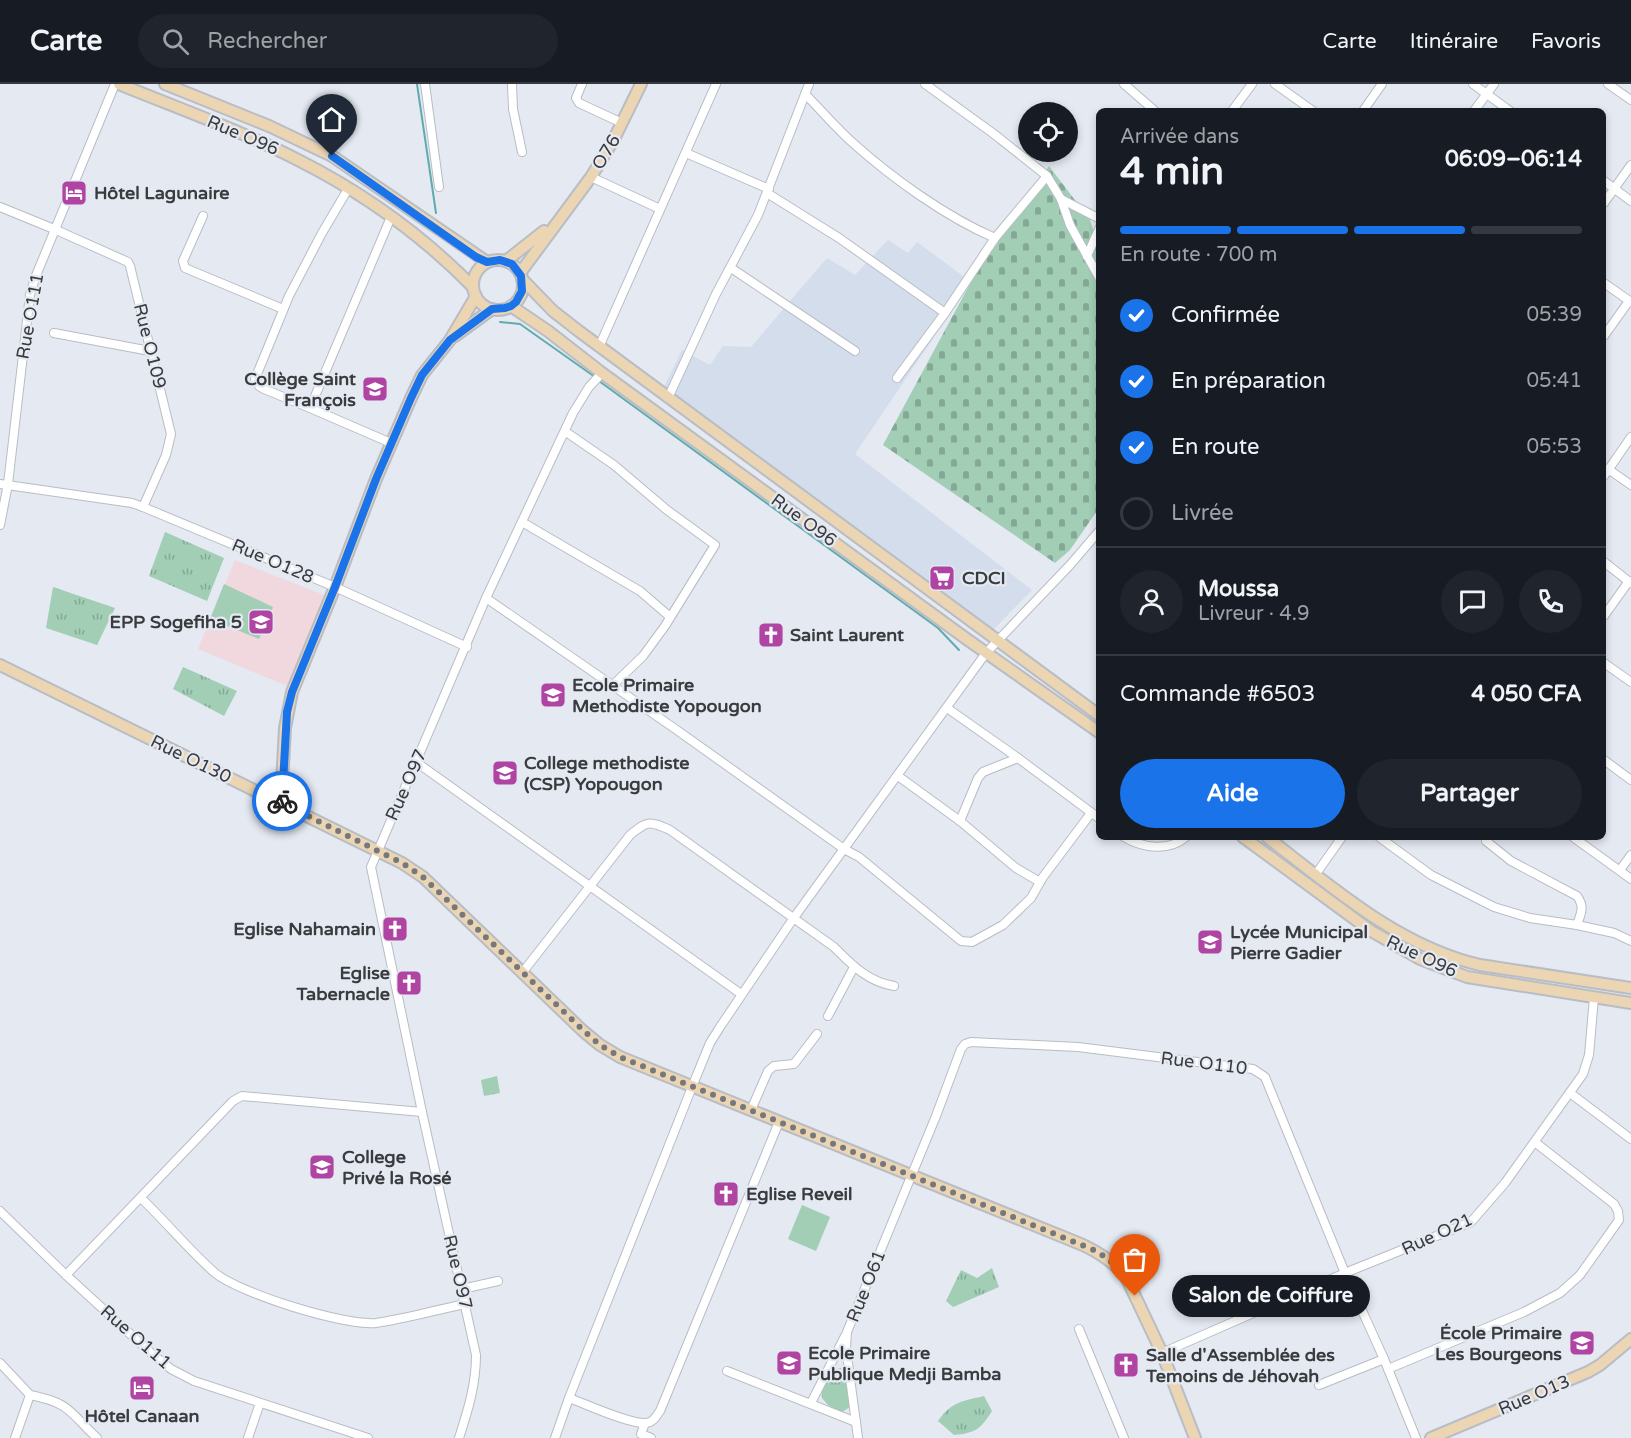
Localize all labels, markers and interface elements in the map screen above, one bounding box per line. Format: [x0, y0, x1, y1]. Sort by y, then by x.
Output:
search box [138, 14, 558, 68]
text: Carte [30, 24, 102, 58]
icon: search [159, 25, 192, 58]
text: Rechercher [207, 28, 327, 54]
text: Carte [1323, 29, 1377, 54]
text: Itinéraire [1410, 29, 1498, 54]
text: Favoris [1531, 29, 1601, 54]
pin [306, 94, 357, 156]
map controls [1018, 102, 1078, 162]
button: locate [1018, 102, 1078, 162]
icon: home [315, 103, 348, 136]
street label: Rue O96 [204, 110, 282, 160]
text: Arrivée dans [1120, 125, 1239, 149]
street label: O76 [587, 130, 625, 174]
text: 06:09–06:14 [1445, 146, 1582, 172]
text: 4 min [1120, 148, 1224, 195]
hotel icon: Hôtel Lagunaire [59, 178, 89, 208]
place label: Hôtel Lagunaire [94, 182, 230, 204]
text: En route · 700 m [1120, 243, 1277, 267]
street label: Rue O111 [12, 271, 48, 361]
icon: check [1120, 299, 1153, 332]
street label: Rue O109 [129, 301, 171, 391]
text: Confirmée [1171, 302, 1280, 328]
text: 05:39 [1527, 303, 1582, 327]
icon: check [1120, 365, 1153, 398]
place label: Collège Saint François [244, 368, 356, 411]
text: En préparation [1171, 368, 1326, 394]
text: 05:41 [1527, 369, 1582, 393]
school or university icon: Collège Saint François [360, 374, 390, 404]
icon: check [1120, 431, 1153, 464]
text: En route [1171, 434, 1260, 460]
text: 05:53 [1527, 435, 1582, 459]
street label: Rue O96 [767, 489, 841, 551]
text: Livrée [1171, 500, 1234, 526]
street label: Rue O128 [229, 534, 317, 588]
supermarket icon: CDCI [927, 563, 957, 593]
place label: CDCI [962, 567, 1006, 589]
button: person [1120, 570, 1183, 633]
button: chat [1441, 570, 1504, 633]
button: phone [1519, 570, 1582, 633]
text: Moussa [1198, 576, 1279, 602]
text: Livreur · 4.9 [1198, 602, 1310, 626]
school or university icon: EPP Sogefiha 5 [246, 607, 276, 637]
place label: EPP Sogefiha 5 [110, 611, 242, 633]
church icon: Saint Laurent [756, 620, 786, 650]
place label: Saint Laurent [790, 624, 904, 646]
place label: Ecole Primaire Methodiste Yopougon [572, 674, 762, 717]
school or university icon: Ecole Primaire Methodiste Yopougon [538, 680, 568, 710]
text: Commande #6503 [1120, 681, 1315, 707]
text: 4 050 CFA [1471, 681, 1582, 707]
street label: Rue O130 [147, 730, 235, 788]
street label: Rue O97 [381, 746, 431, 824]
place label: College methodiste (CSP) Yopougon [524, 752, 689, 795]
school or university icon: College methodiste (CSP) Yopougon [490, 758, 520, 788]
button: Aide [1120, 759, 1345, 828]
button: Partager [1357, 759, 1582, 828]
courier [252, 771, 312, 831]
icon: bike [266, 785, 299, 818]
church icon: Eglise Nahamain [380, 914, 410, 944]
place label: Eglise Nahamain [233, 918, 376, 940]
place label: Lycée Municipal Pierre Gadier [1230, 921, 1368, 964]
school or university icon: Lycée Municipal Pierre Gadier [1195, 927, 1225, 957]
street label: Rue O96 [1383, 930, 1461, 982]
place label: Eglise Tabernacle [296, 962, 390, 1005]
church icon: Eglise Tabernacle [394, 968, 424, 998]
street label: Rue O110 [1159, 1047, 1249, 1079]
place label: College Privé la Rosé [342, 1146, 451, 1189]
school or university icon: College Privé la Rosé [307, 1152, 337, 1182]
church icon: Eglise Reveil [711, 1179, 741, 1209]
place label: Eglise Reveil [746, 1183, 853, 1205]
street label: Rue O21 [1398, 1208, 1476, 1260]
street label: Rue O97 [439, 1233, 477, 1311]
pin [1109, 1234, 1160, 1296]
icon: bag [1118, 1243, 1151, 1276]
street label: Rue O61 [842, 1247, 890, 1325]
callout: Salon de Coiffure [1171, 1275, 1369, 1317]
text: Salon de Coiffure [1189, 1284, 1353, 1308]
street label: Rue O111 [96, 1300, 176, 1374]
place label: École Primaire Les Bourgeons [1435, 1322, 1562, 1365]
school or university icon: École Primaire Les Bourgeons [1567, 1328, 1597, 1358]
place label: Ecole Primaire Publique Medji Bamba [808, 1342, 1001, 1385]
place label: Salle d'Assemblée des Temoins de Jéhovah [1145, 1344, 1335, 1387]
school or university icon: Ecole Primaire Publique Medji Bamba [774, 1348, 804, 1378]
church icon: Salle d'Assemblée des Temoins de Jéhovah [1111, 1350, 1141, 1380]
street label: Rue O13 [1495, 1370, 1573, 1420]
hotel icon: Hôtel Canaan [127, 1373, 157, 1403]
place label: Hôtel Canaan [84, 1405, 200, 1427]

